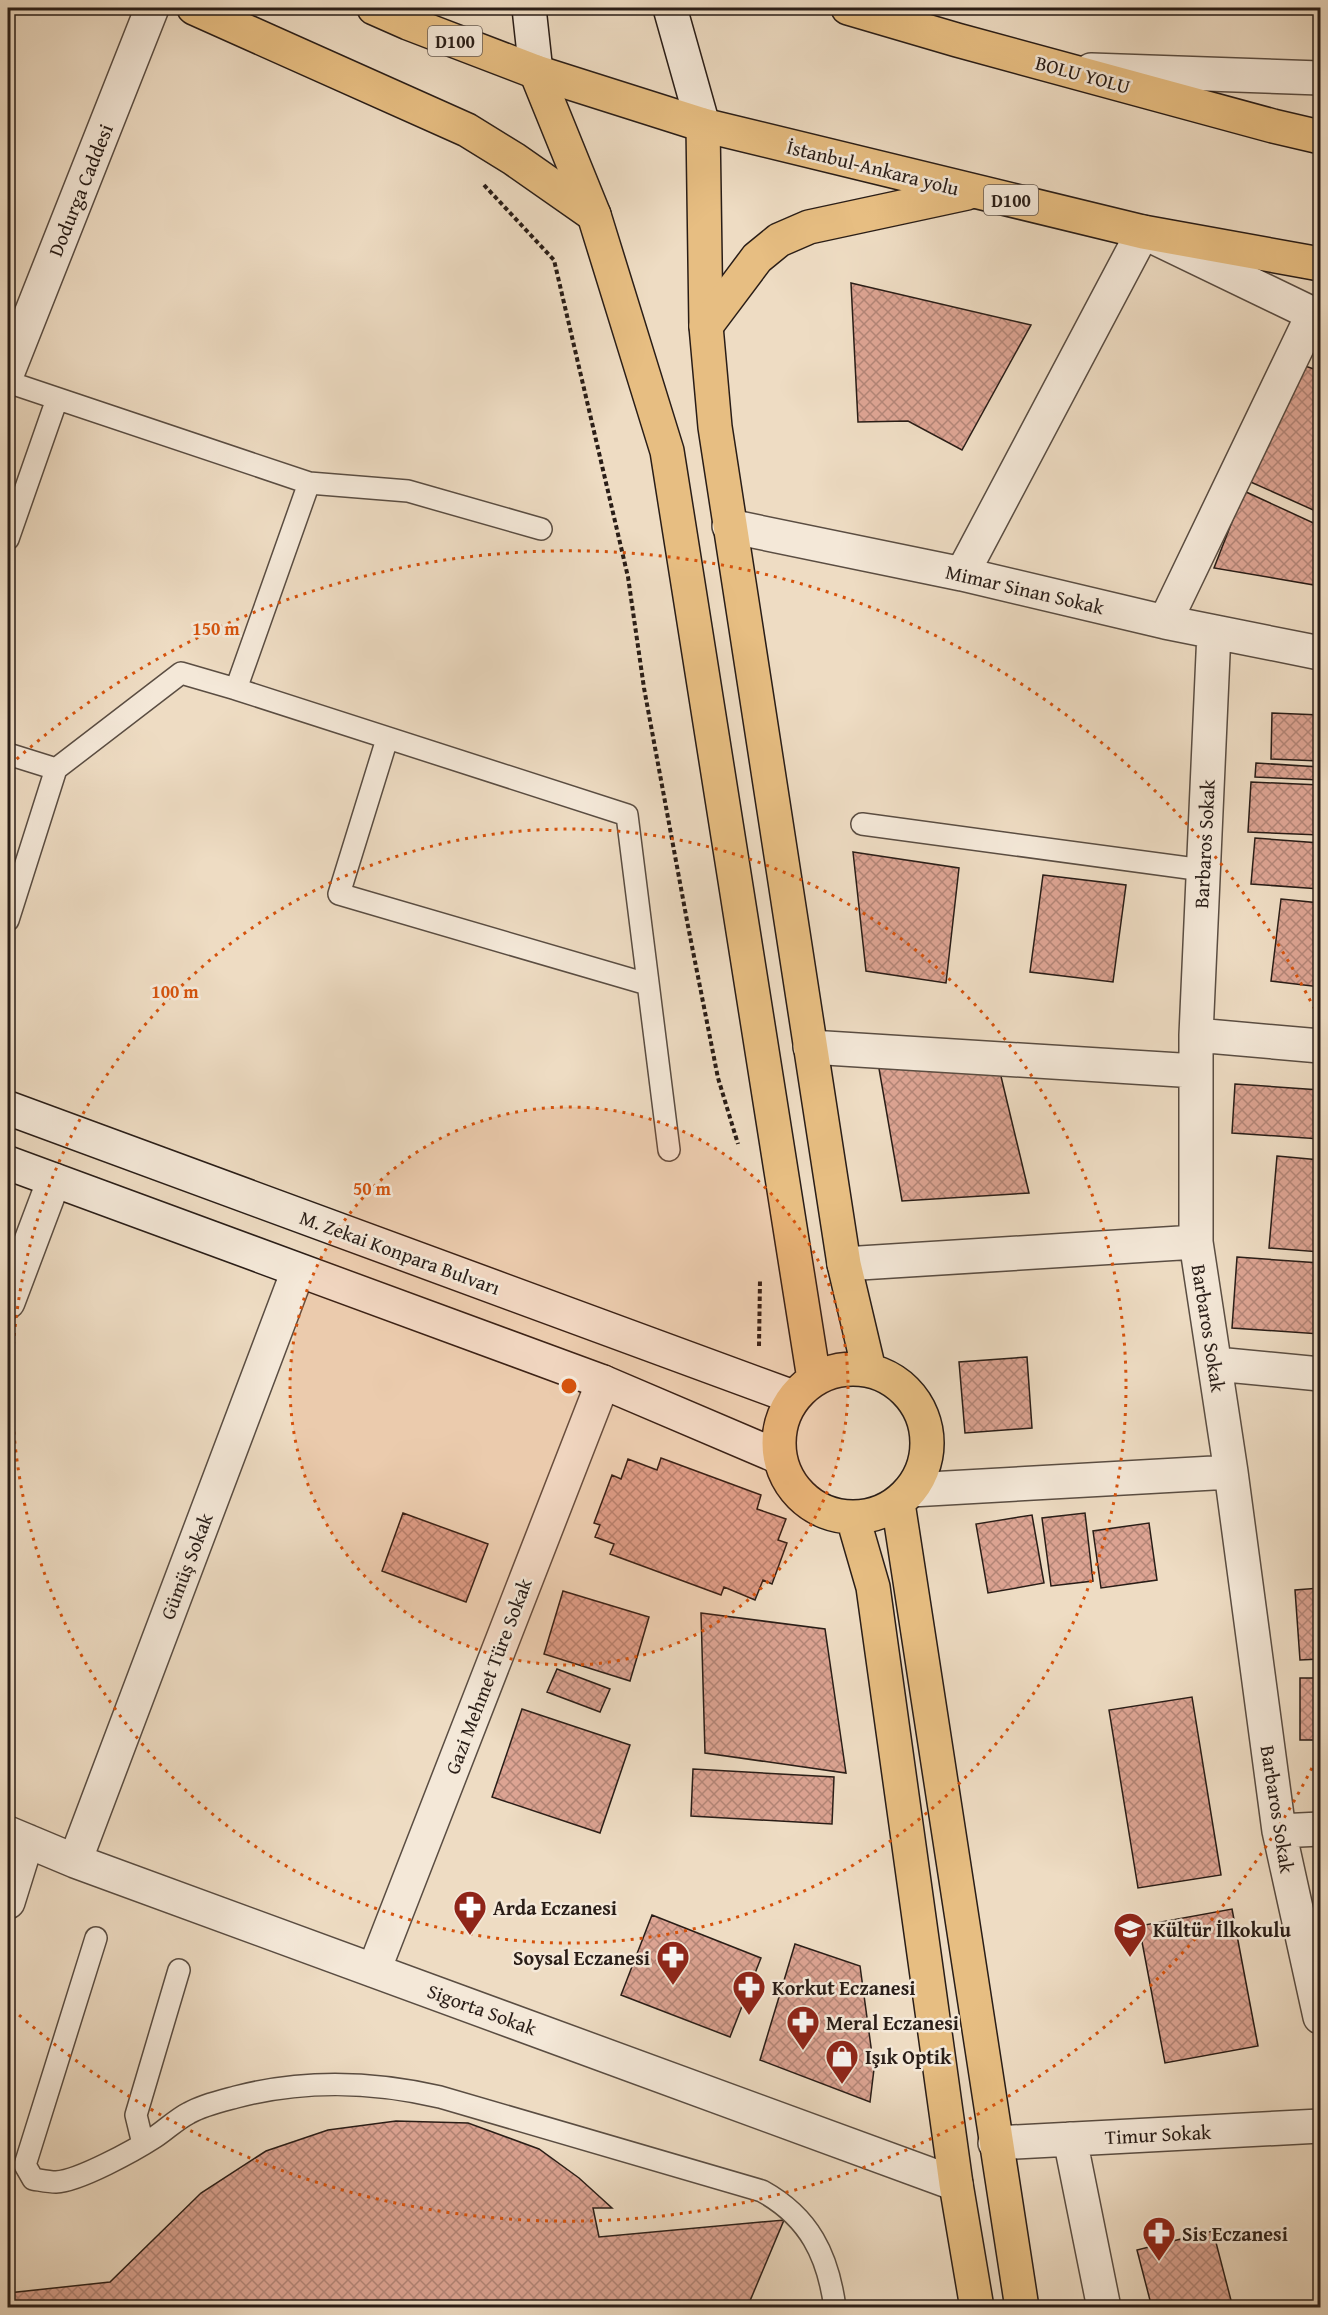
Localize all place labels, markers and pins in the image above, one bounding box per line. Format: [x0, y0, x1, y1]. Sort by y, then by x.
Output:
centre of rings [559, 1376, 579, 1396]
pharmacy icon: Arda Eczanesi [452, 1889, 488, 1936]
place label: Arda Eczanesi [493, 1893, 617, 1922]
school or university icon: Kültür İlkokulu [1112, 1911, 1148, 1958]
place label: Kültür İlkokulu [1153, 1915, 1292, 1944]
pharmacy icon: Soysal Eczanesi [655, 1939, 691, 1986]
place label: Soysal Eczanesi [513, 1943, 650, 1972]
pharmacy icon: Korkut Eczanesi [731, 1969, 767, 2016]
place label: Korkut Eczanesi [772, 1973, 915, 2002]
pharmacy icon: Meral Eczanesi [785, 2004, 821, 2051]
place label: Meral Eczanesi [826, 2008, 959, 2037]
shop icon: Işık Optik [824, 2038, 860, 2085]
place label: Işık Optik [865, 2042, 952, 2071]
pharmacy icon: Sis Eczanesi [1141, 2215, 1177, 2262]
place label: Sis Eczanesi [1182, 2219, 1288, 2248]

